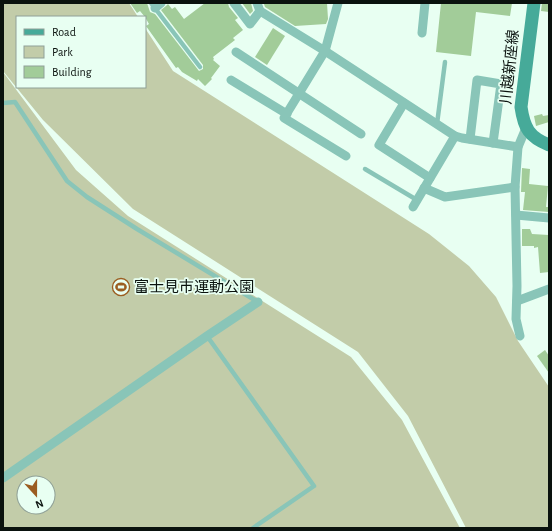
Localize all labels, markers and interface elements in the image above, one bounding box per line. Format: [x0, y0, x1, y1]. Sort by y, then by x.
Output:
legend [16, 16, 146, 88]
text: Road [52, 26, 76, 38]
street label: 川越新座線 [498, 29, 521, 105]
text: Park [52, 46, 73, 58]
text: Building [52, 66, 92, 78]
sports icon: 富士見市運動公園 [111, 277, 131, 297]
place label: 富士見市運動公園 [134, 279, 254, 295]
north arrow [16, 475, 56, 515]
text: N [34, 497, 45, 510]

